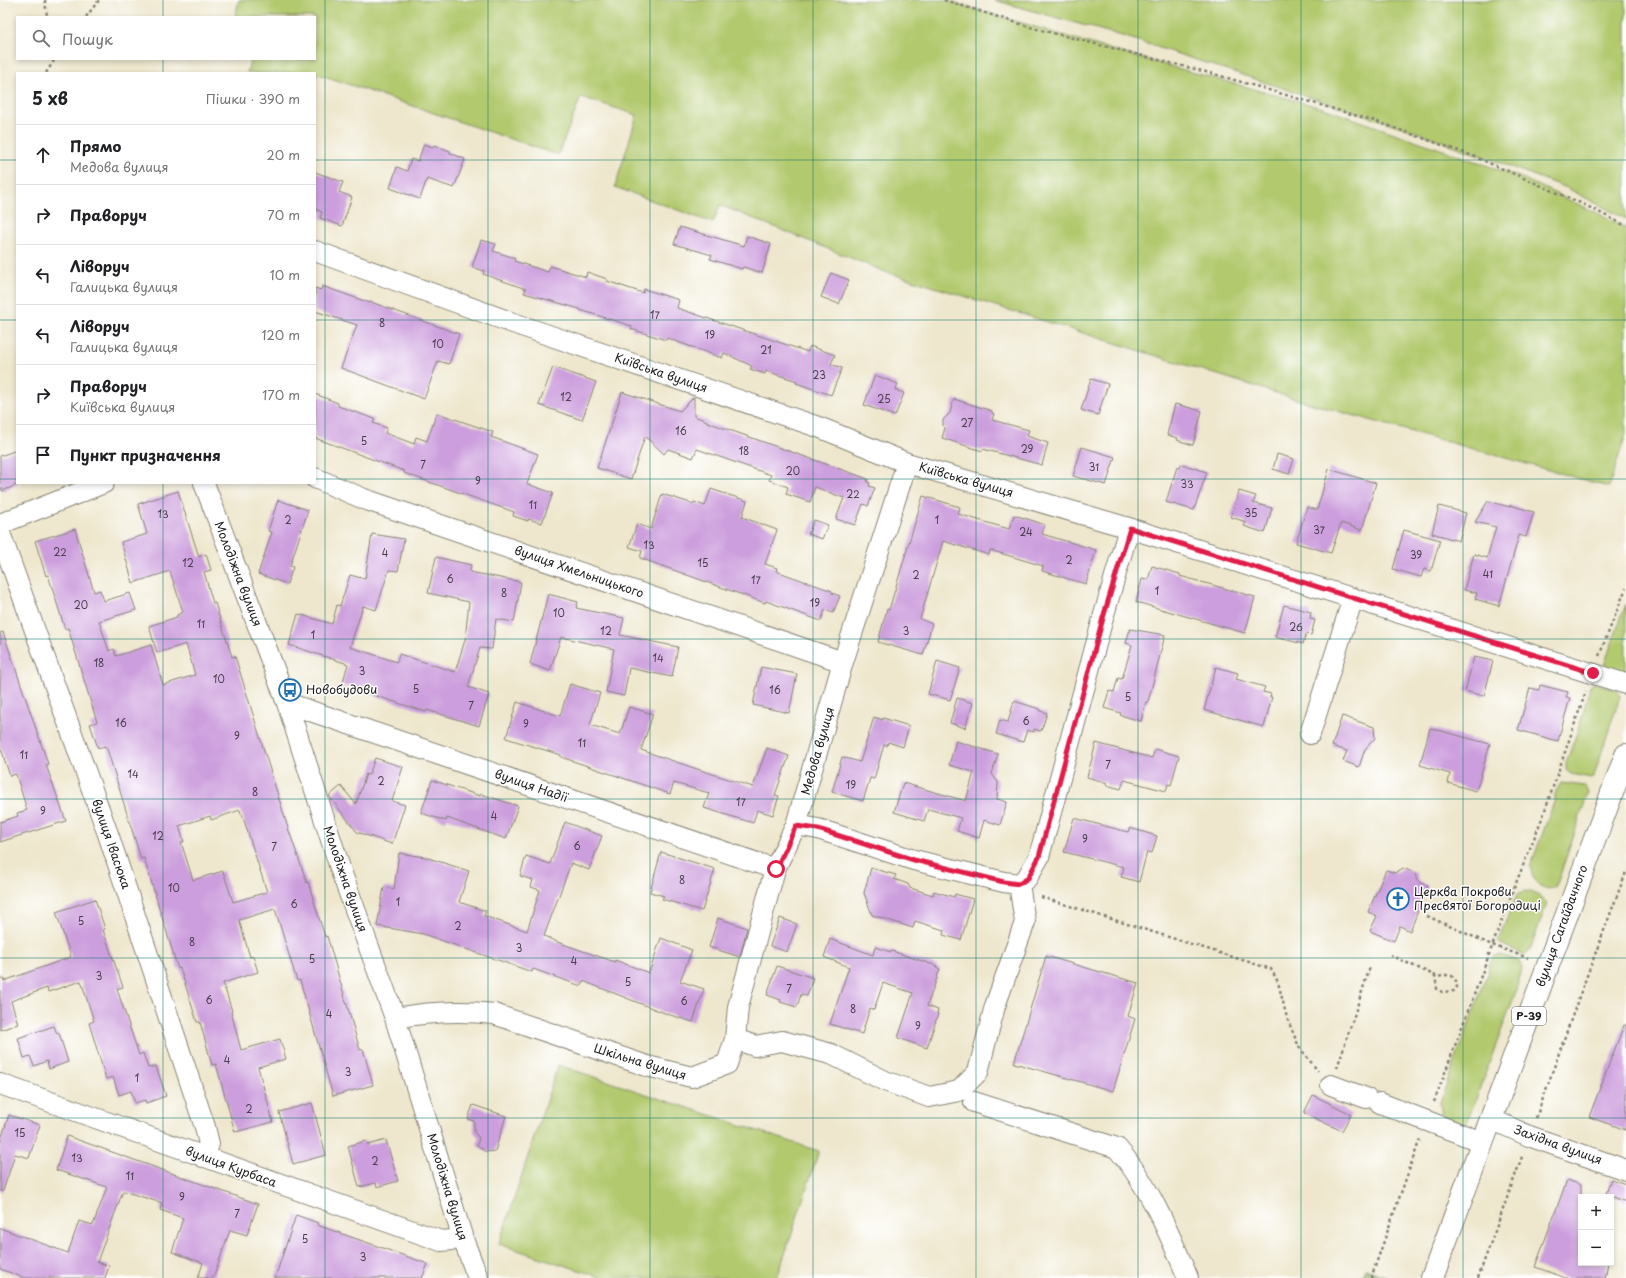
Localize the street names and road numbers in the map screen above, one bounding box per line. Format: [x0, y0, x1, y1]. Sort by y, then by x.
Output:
street label: Київська вулиця [612, 348, 710, 396]
street label: Київська вулиця [917, 457, 1015, 501]
street label: Молодіжна вулиця [211, 519, 267, 629]
street label: вулиця Хмельницького [512, 540, 647, 602]
street label: Медова вулиця [796, 705, 838, 797]
street label: вулиця Надії [492, 764, 572, 806]
street label: вулиця Івасюка [88, 796, 136, 892]
street label: Молодіжна вулиця [319, 823, 373, 934]
street label: вулиця Сагайдачного [1531, 862, 1592, 989]
road number: Р-39 [1512, 1007, 1546, 1025]
street label: Шкільна вулиця [592, 1038, 689, 1084]
street label: Західна вулиця [1512, 1120, 1605, 1168]
street label: Молодіжна вулиця [423, 1131, 473, 1242]
street label: вулиця Курбаса [183, 1141, 280, 1191]

